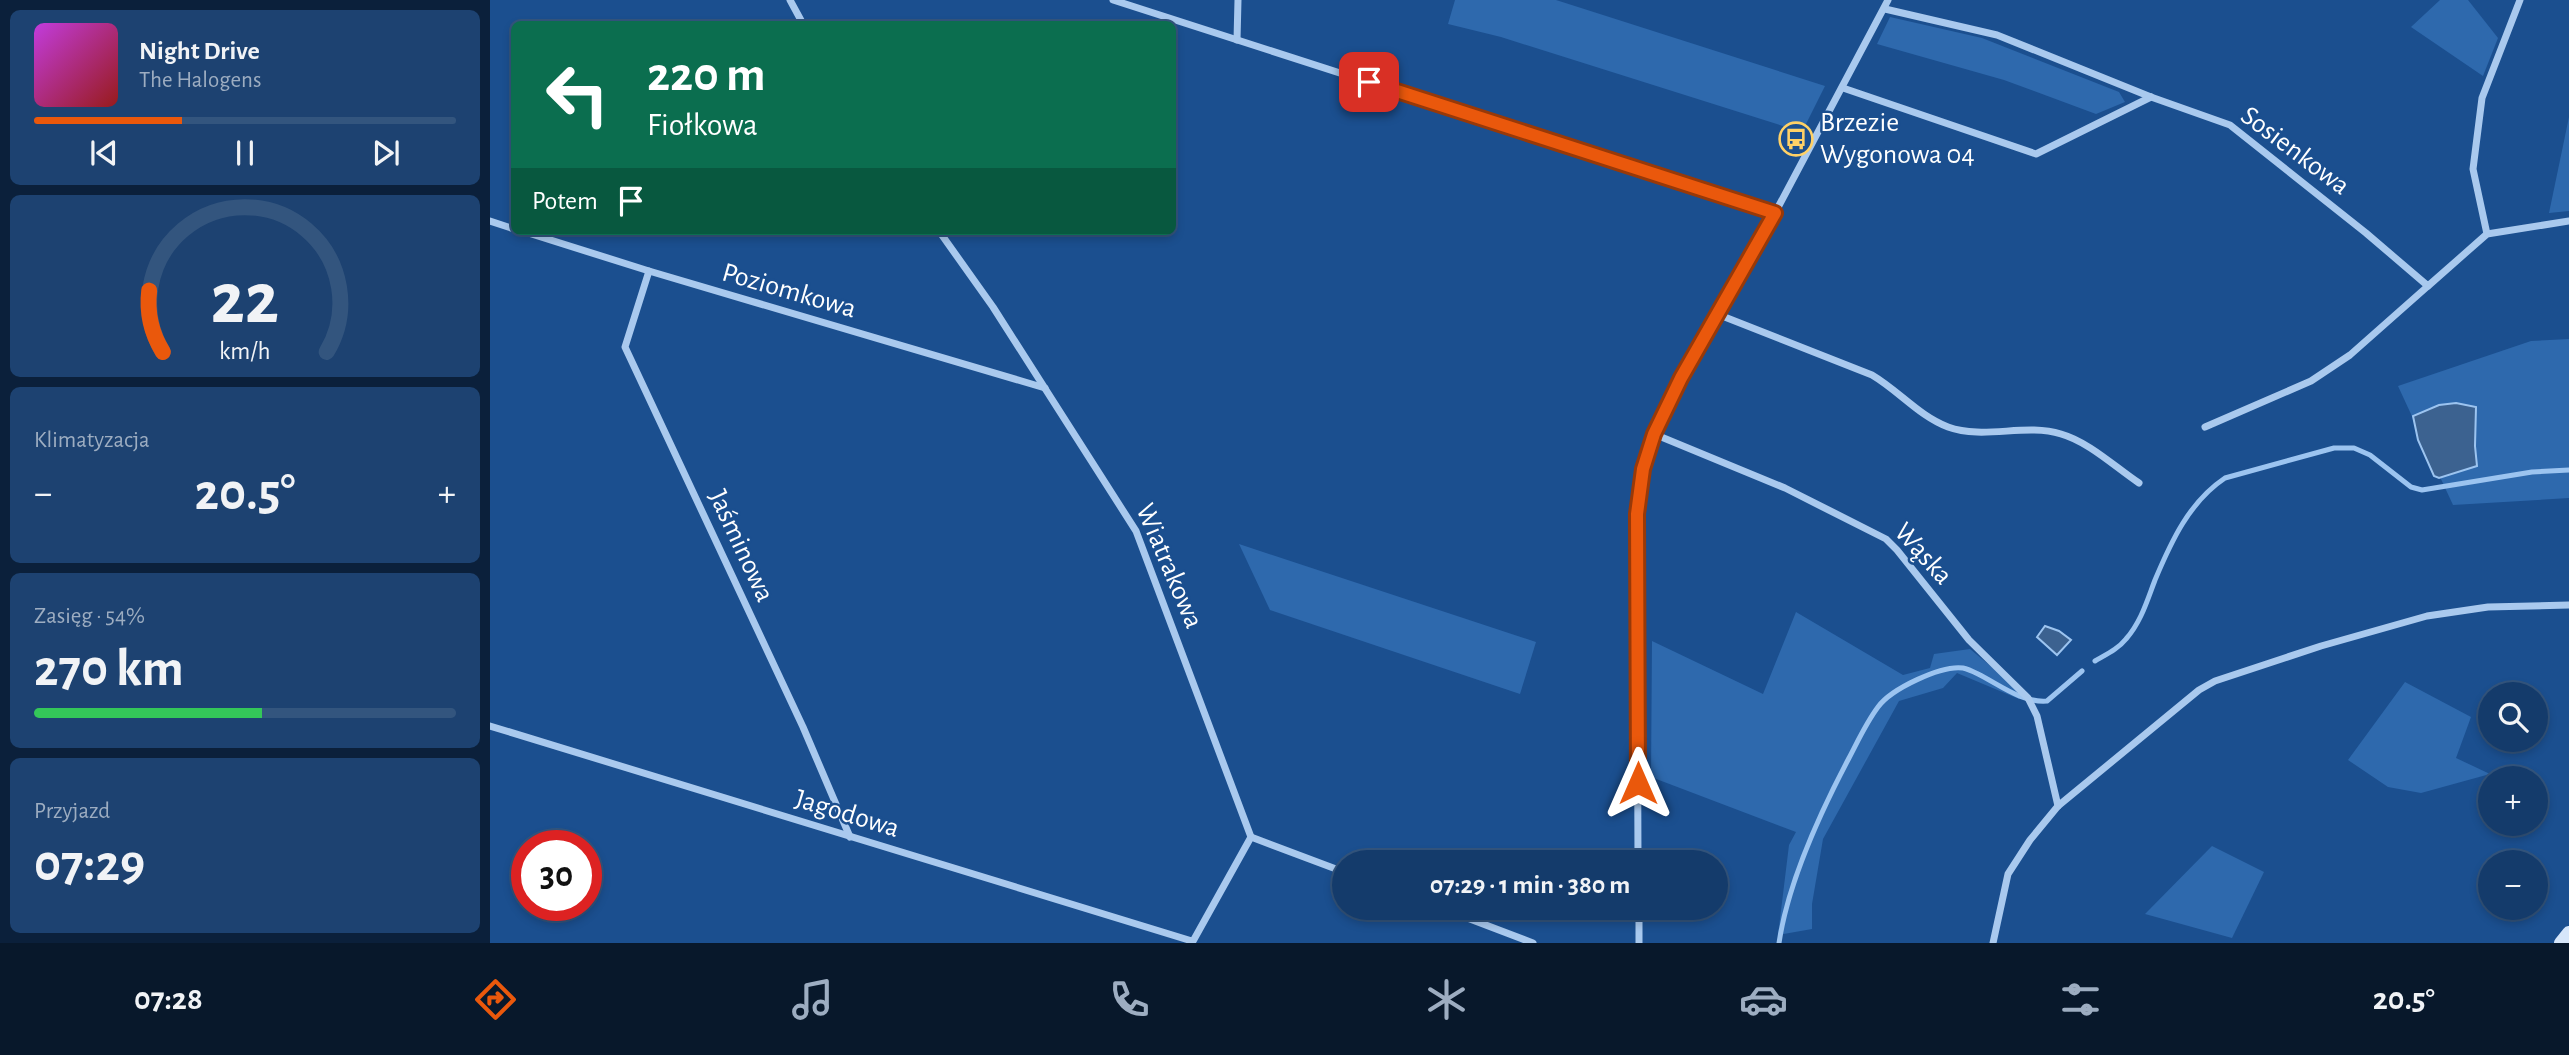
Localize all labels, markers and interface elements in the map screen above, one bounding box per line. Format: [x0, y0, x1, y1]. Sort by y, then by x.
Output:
text: Night Drive [139, 38, 260, 64]
icon: left [532, 49, 623, 140]
text: 220 m [647, 51, 766, 100]
pin [1339, 52, 1399, 112]
icon: arrive [1350, 63, 1388, 101]
text: The Halogens [139, 69, 261, 92]
street label: Sosienkowa [2235, 101, 2355, 201]
text: Fiołkowa [647, 109, 758, 141]
place label: Brzezie Wygonowa 04 [1820, 109, 1975, 169]
bus stop icon: Brzezie Wygonowa 04 [1777, 120, 1815, 158]
icon: previous [85, 134, 123, 172]
icon: pause [226, 134, 264, 172]
icon: next [367, 134, 405, 172]
icon: arrive [612, 182, 650, 220]
text: Potem [532, 188, 598, 214]
street label: Poziomkowa [719, 259, 859, 323]
text: 22 [211, 265, 279, 338]
text: km/h [219, 339, 271, 364]
text: Klimatyzacja [34, 429, 150, 452]
text: 20.5° [194, 467, 296, 519]
text: − [34, 475, 52, 513]
text: + [438, 475, 456, 513]
street label: Jaśminowa [703, 486, 779, 606]
street label: Wiatrakowa [1130, 500, 1208, 632]
street label: Wąska [1889, 518, 1958, 590]
text: Zasięg · 54% [34, 605, 145, 628]
text: 270 km [34, 643, 184, 695]
map controls [2478, 682, 2548, 920]
button: search [2478, 682, 2548, 752]
position arrow [1601, 746, 1675, 820]
button: + [2478, 766, 2548, 836]
street label: Jagodowa [791, 785, 903, 843]
text: Przyjazd [34, 800, 110, 823]
speed limit sign: 30 [511, 830, 602, 921]
text: 07:29 [34, 838, 145, 890]
button: − [2478, 850, 2548, 920]
text: 07:29 · 1 min · 380 m [1430, 872, 1630, 898]
icon: directions [471, 975, 520, 1024]
icon: music [788, 975, 837, 1024]
icon: phone [1105, 975, 1154, 1024]
icon: climate [1422, 975, 1471, 1024]
icon: car [1739, 975, 1788, 1024]
icon: filters [2056, 975, 2105, 1024]
text: 07:28 [134, 983, 203, 1015]
text: 20.5° [2373, 983, 2435, 1015]

